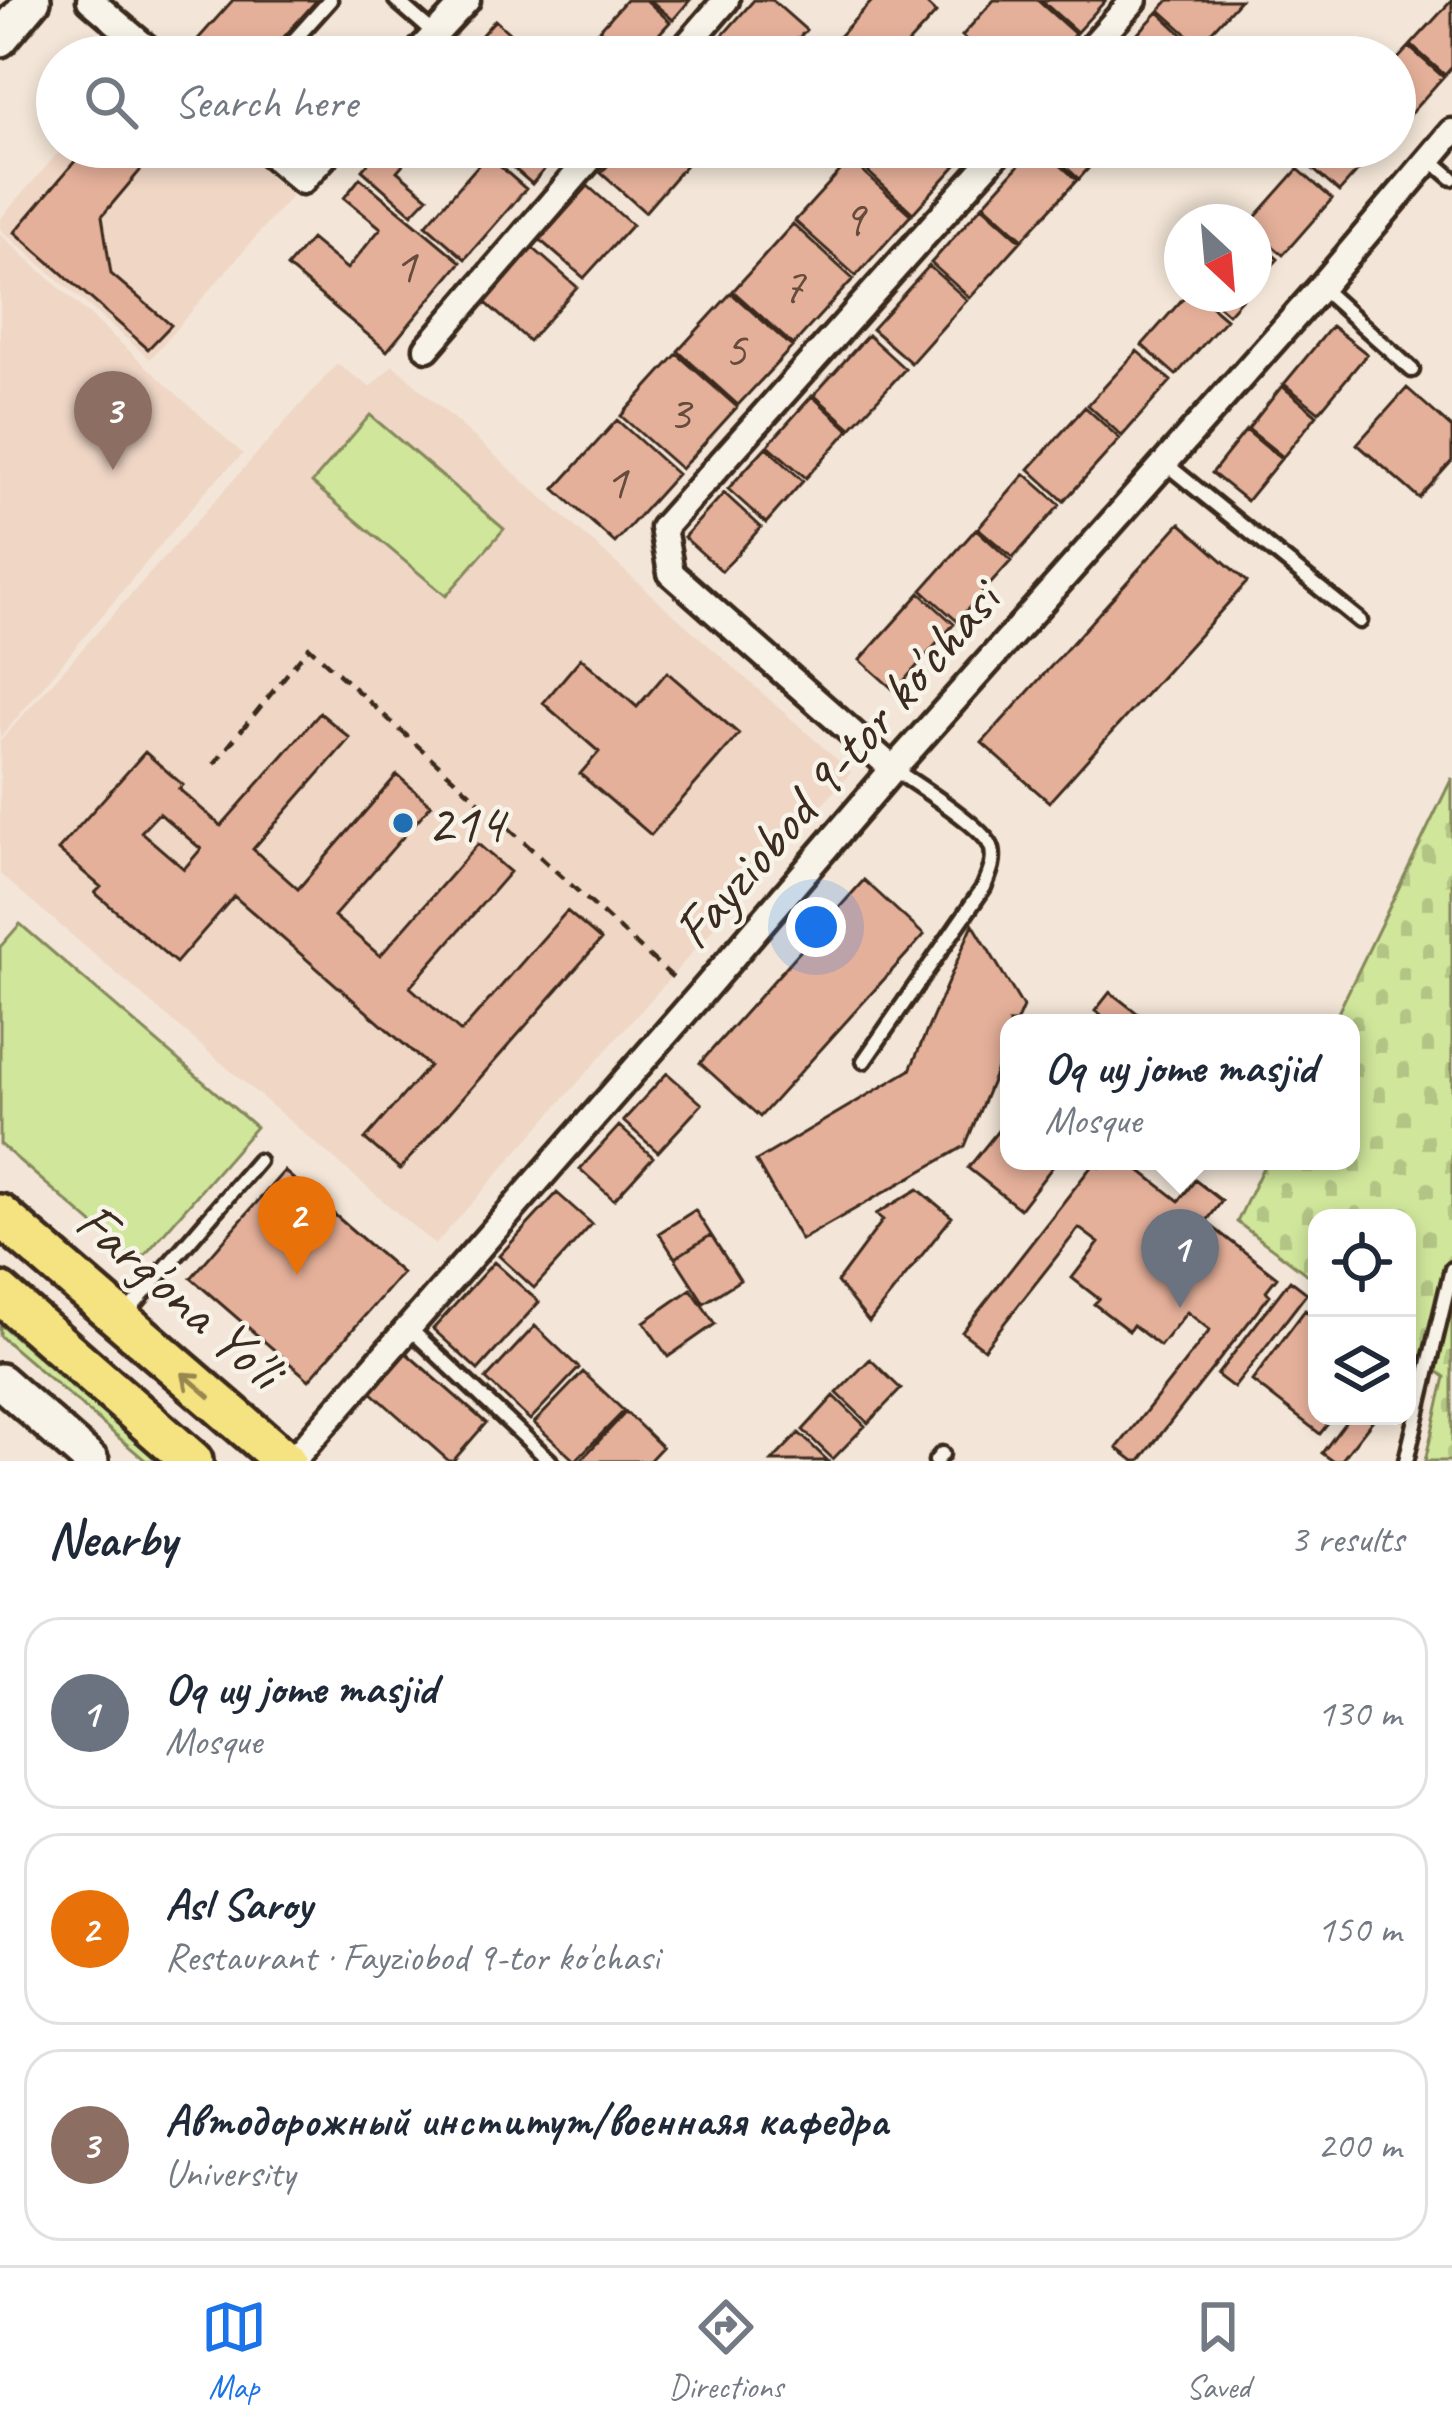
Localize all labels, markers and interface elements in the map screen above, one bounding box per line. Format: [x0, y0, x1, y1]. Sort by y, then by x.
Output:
search box [36, 36, 1416, 168]
icon: search [78, 69, 144, 135]
text: Search here [174, 74, 357, 131]
house number: 9 [842, 186, 869, 250]
north arrow [1164, 204, 1272, 312]
house number: 1 [394, 233, 420, 297]
house number: 7 [782, 253, 808, 317]
house number: 5 [724, 317, 749, 381]
pin: 3 [74, 371, 152, 470]
house number: 3 [668, 380, 694, 444]
house number: 1 [605, 449, 631, 513]
street label: Fayziobod 9-tor ko'chasi [657, 562, 1019, 964]
place label: 214 [427, 787, 509, 859]
marker: 214 [390, 810, 416, 836]
your location [786, 897, 846, 957]
popup [1000, 1014, 1360, 1170]
text: Oq uy jome masjid [1044, 1039, 1316, 1096]
text: Mosque [1044, 1096, 1141, 1145]
pin: 2 [258, 1176, 336, 1275]
street label: Farg'ona Yo'li [62, 1185, 303, 1409]
pin: 1 [1141, 1209, 1219, 1308]
map controls [1308, 1209, 1416, 1425]
button: locate [1308, 1209, 1416, 1317]
button: layers [1308, 1317, 1416, 1425]
one-way arrow [181, 1371, 212, 1399]
text: Nearby [48, 1507, 176, 1571]
text: 3 results [1290, 1515, 1404, 1564]
text: Oq uy jome masjid [165, 1660, 436, 1717]
text: 1 [81, 1689, 99, 1738]
text: 130 m [1317, 1689, 1401, 1738]
text: Mosque [165, 1717, 262, 1766]
text: Asl Saroy [165, 1876, 312, 1933]
text: 2 [81, 1905, 99, 1954]
text: 150 m [1317, 1905, 1401, 1954]
text: Restaurant · Fayziobod 9-tor ko'chasi [165, 1933, 659, 1982]
text: Автодорожный институт/военнаяя кафедра [165, 2092, 888, 2149]
text: 3 [81, 2121, 99, 2170]
text: 200 m [1317, 2121, 1401, 2170]
text: University [165, 2149, 295, 2198]
tab: Map [201, 2294, 267, 2408]
tab: Directions [669, 2294, 783, 2408]
tab: Saved [1185, 2294, 1251, 2408]

